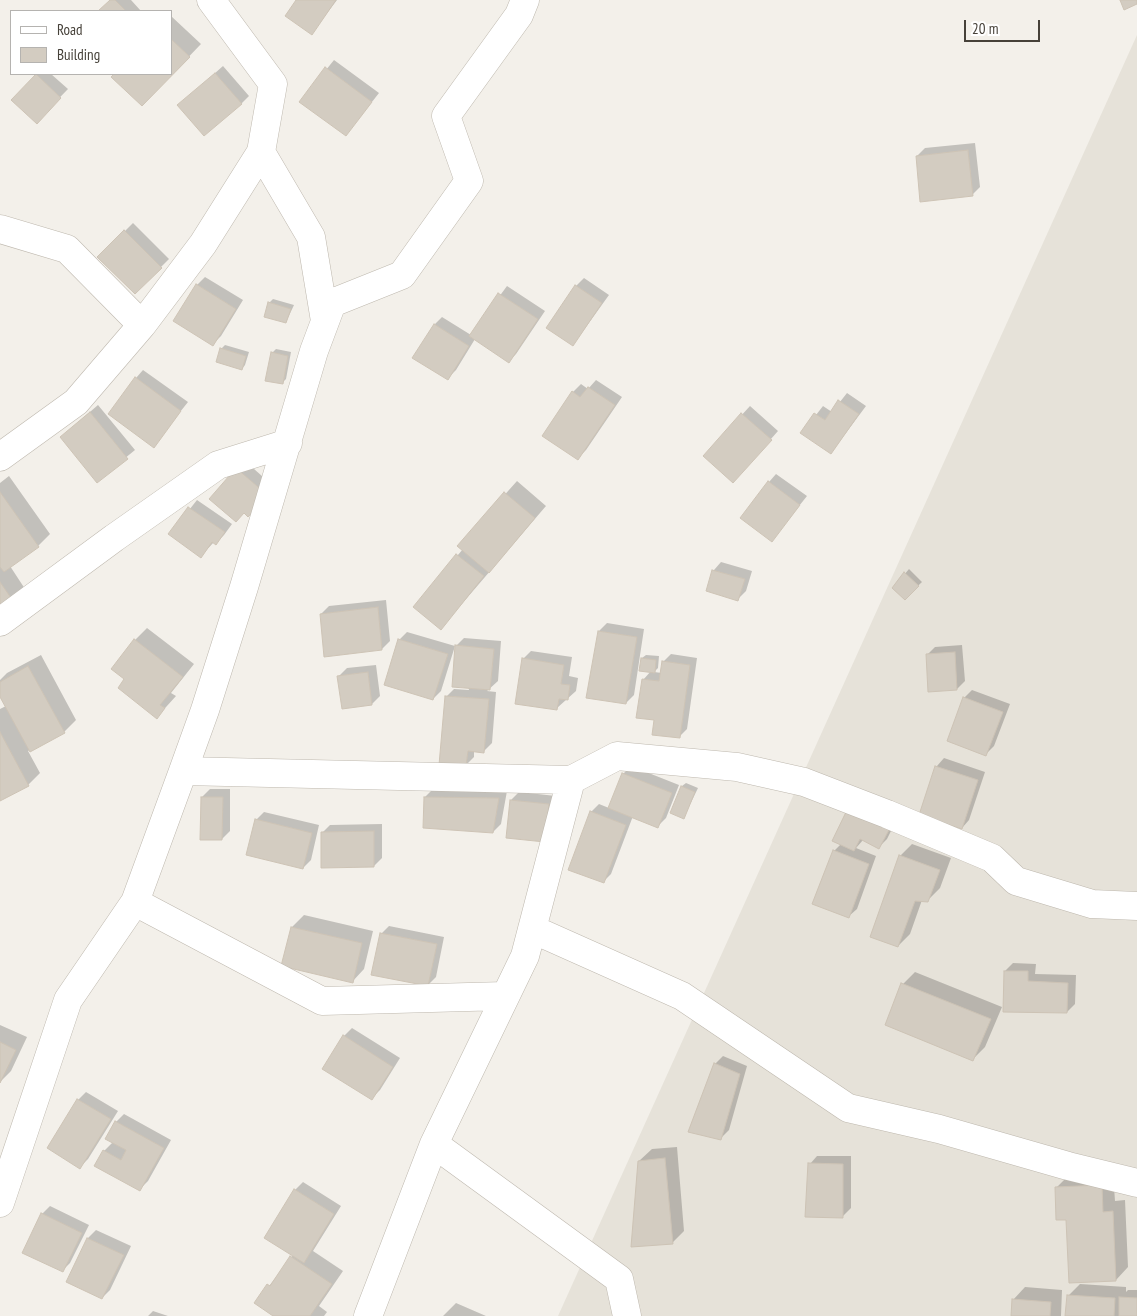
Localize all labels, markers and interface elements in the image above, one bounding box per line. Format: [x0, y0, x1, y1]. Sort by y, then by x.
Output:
legend [10, 10, 172, 75]
scale bar [967, 10, 1043, 42]
text: 20 m [972, 19, 998, 38]
text: Road [57, 20, 83, 39]
text: Building [57, 45, 100, 64]

